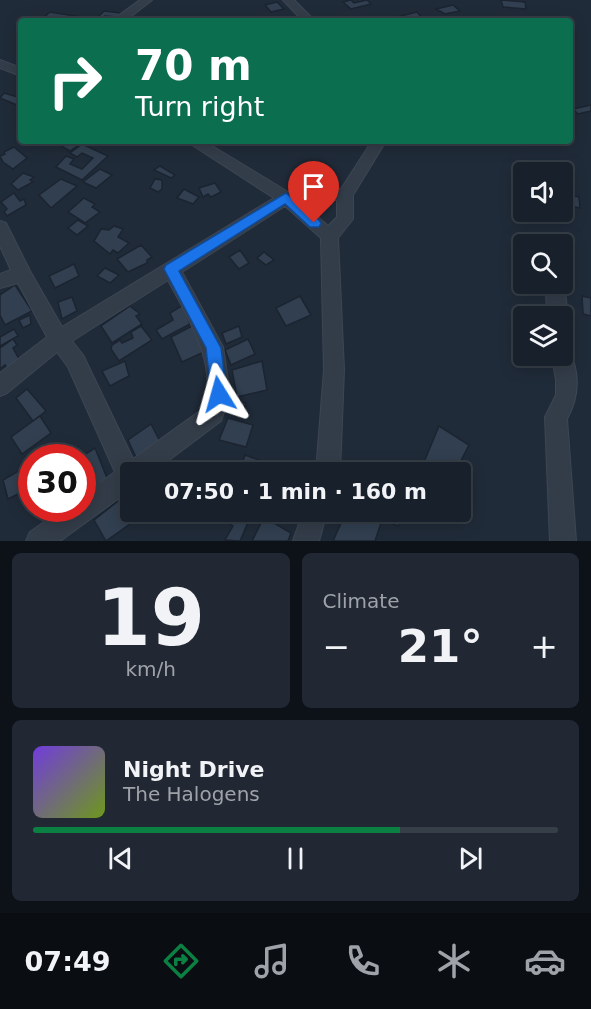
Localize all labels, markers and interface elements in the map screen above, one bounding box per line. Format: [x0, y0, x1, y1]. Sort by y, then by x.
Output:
text: 70 m [135, 41, 252, 90]
icon: right [36, 42, 114, 120]
text: Turn right [135, 91, 264, 122]
pin [288, 161, 339, 223]
map controls [513, 162, 573, 366]
button: sound [513, 162, 573, 222]
icon: arrive [297, 170, 330, 203]
button: search [513, 234, 573, 294]
button: layers [513, 306, 573, 366]
position arrow [187, 362, 251, 426]
speed limit sign: 30 [18, 444, 96, 522]
text: 07:50 · 1 min · 160 m [164, 479, 427, 504]
text: 19 [96, 573, 205, 663]
text: Climate [323, 589, 399, 613]
text: 21° [398, 620, 483, 673]
text: − [323, 627, 350, 666]
text: + [530, 627, 558, 666]
text: km/h [126, 657, 176, 681]
text: Night Drive [123, 757, 264, 782]
text: The Halogens [123, 782, 260, 806]
icon: previous [104, 842, 137, 875]
icon: pause [279, 842, 312, 875]
icon: next [454, 842, 487, 875]
icon: directions [160, 940, 202, 982]
icon: music [251, 940, 293, 982]
icon: phone [342, 940, 384, 982]
icon: climate [433, 940, 475, 982]
icon: car [524, 940, 566, 982]
text: 07:49 [25, 946, 111, 977]

